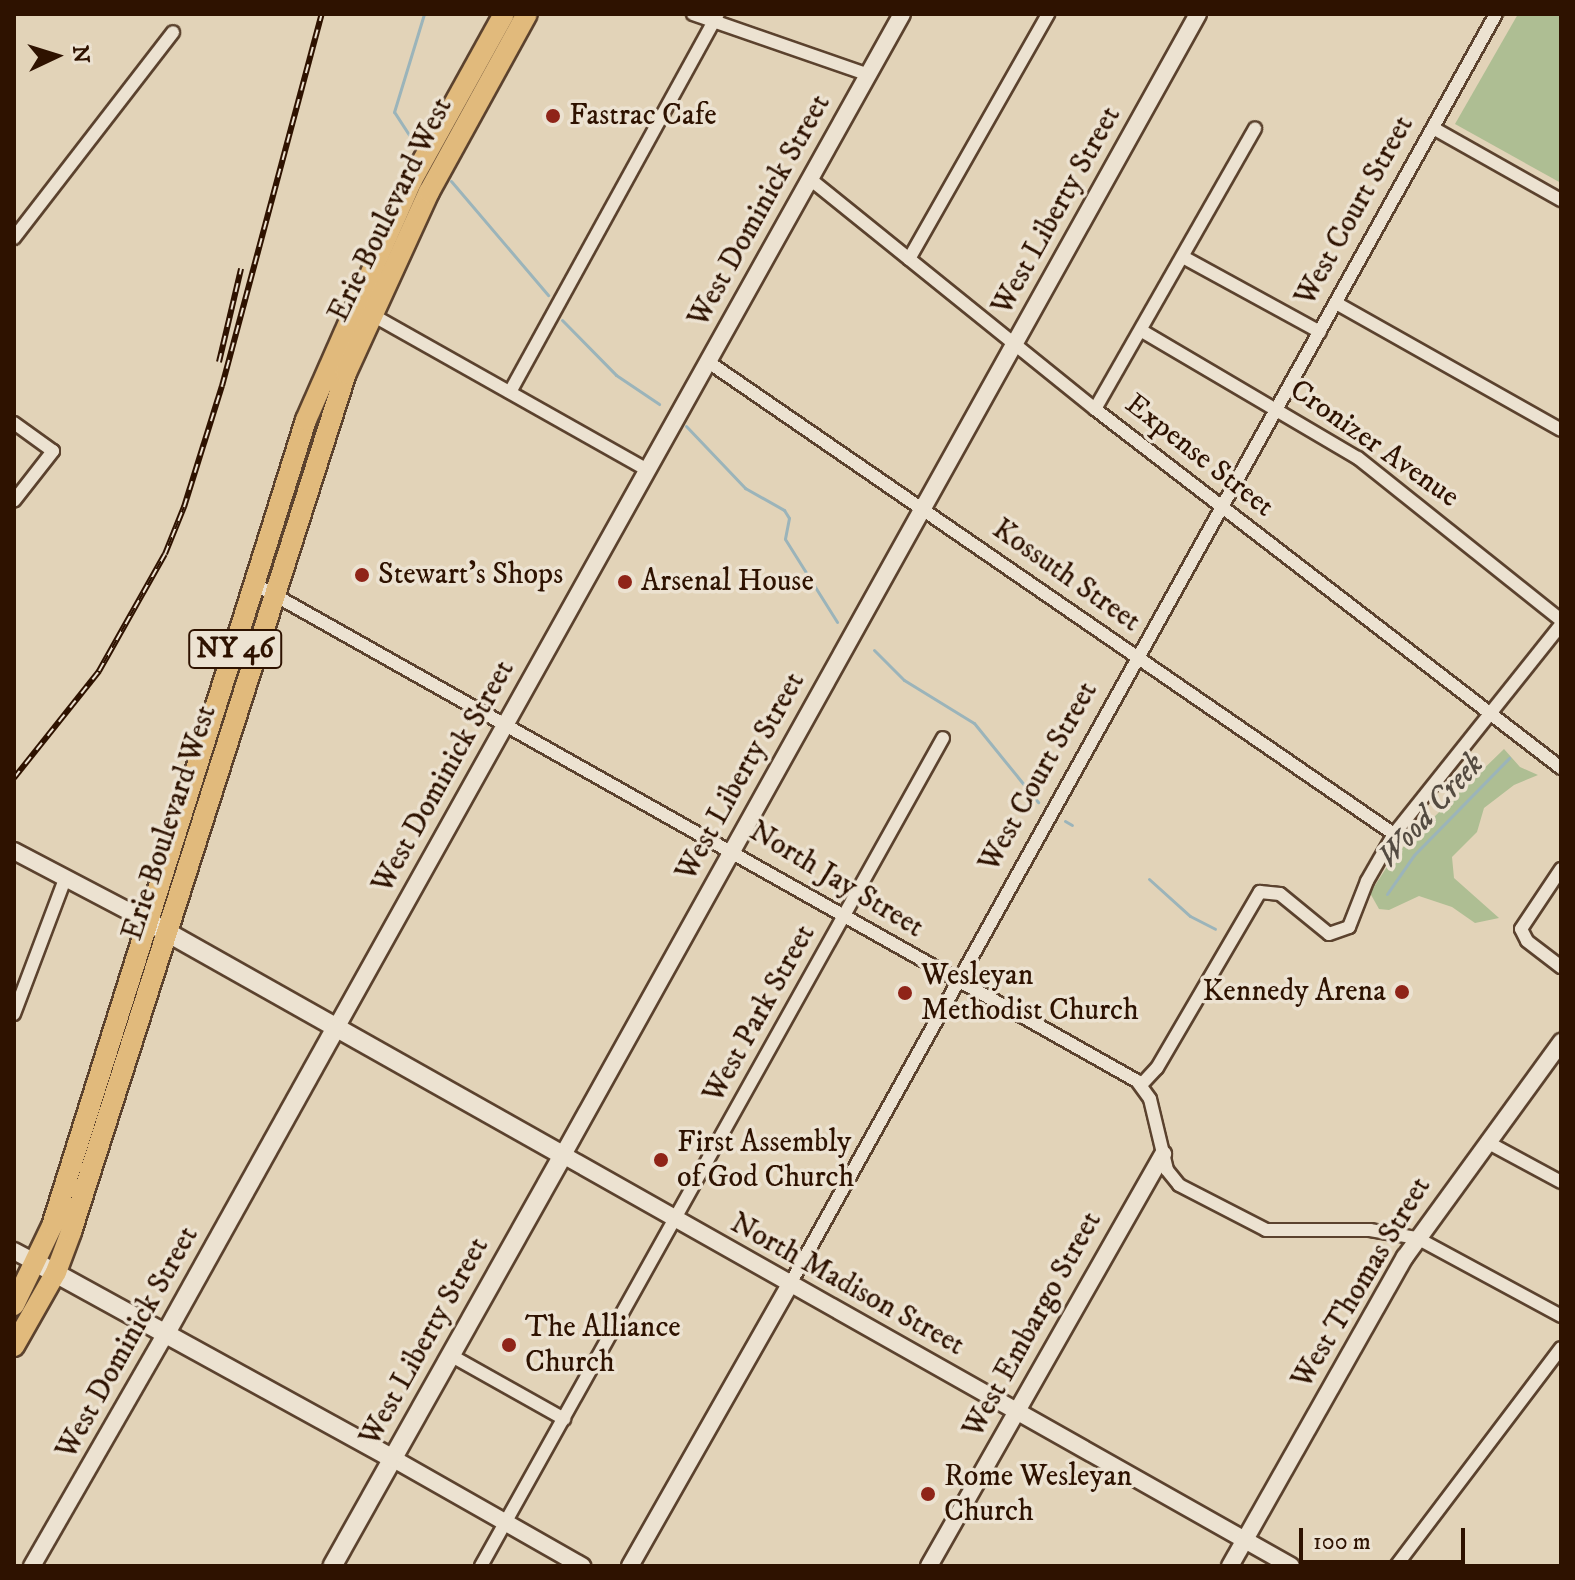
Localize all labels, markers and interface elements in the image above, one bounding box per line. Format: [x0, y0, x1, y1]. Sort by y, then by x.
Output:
north arrow [16, 16, 96, 96]
text: N [66, 44, 95, 64]
street label: West Dominick Street [681, 88, 839, 334]
street label: Erie Boulevard West [321, 92, 461, 328]
place label: Fastrac Cafe [569, 98, 717, 134]
street label: West Liberty Street [985, 100, 1129, 322]
marker: Fastrac Cafe [544, 107, 562, 125]
street label: West Court Street [1288, 110, 1422, 312]
street label: Cronizer Avenue [1282, 372, 1466, 516]
street label: Expense Street [1117, 387, 1281, 525]
street label: Kossuth Street [985, 512, 1147, 640]
place label: Stewart's Shops [378, 557, 563, 593]
place label: Arsenal House [641, 564, 814, 600]
marker: Stewart's Shops [353, 566, 371, 584]
marker: Arsenal House [616, 573, 634, 591]
road number: NY 46 [187, 625, 283, 673]
street label: West Dominick Street [365, 654, 523, 900]
street label: West Liberty Street [669, 666, 813, 888]
street label: West Court Street [972, 676, 1106, 878]
street label: Erie Boulevard West [115, 701, 225, 945]
water label: Wood Creek [1369, 746, 1493, 876]
street label: North Jay Street [742, 814, 930, 946]
street label: West Park Street [696, 919, 824, 1109]
place label: Wesleyan Methodist Church [921, 958, 1139, 1028]
place label: Kennedy Arena [1203, 974, 1386, 1010]
marker: Kennedy Arena [1393, 983, 1411, 1001]
marker: Wesleyan Methodist Church [896, 984, 914, 1002]
place label: First Assembly of God Church [677, 1125, 854, 1196]
marker: First Assembly of God Church [652, 1151, 670, 1169]
street label: West Thomas Street [1285, 1171, 1439, 1395]
street label: North Madison Street [724, 1206, 970, 1364]
street label: West Embargo Street [956, 1206, 1110, 1444]
street label: West Dominick Street [49, 1220, 207, 1466]
street label: West Liberty Street [353, 1231, 497, 1453]
place label: The Alliance Church [525, 1310, 681, 1380]
marker: The Alliance Church [500, 1336, 518, 1354]
place label: Rome Wesleyan Church [944, 1459, 1132, 1530]
marker: Rome Wesleyan Church [919, 1485, 937, 1503]
scale bar [1303, 1512, 1469, 1562]
text: 100 m [1313, 1527, 1371, 1557]

